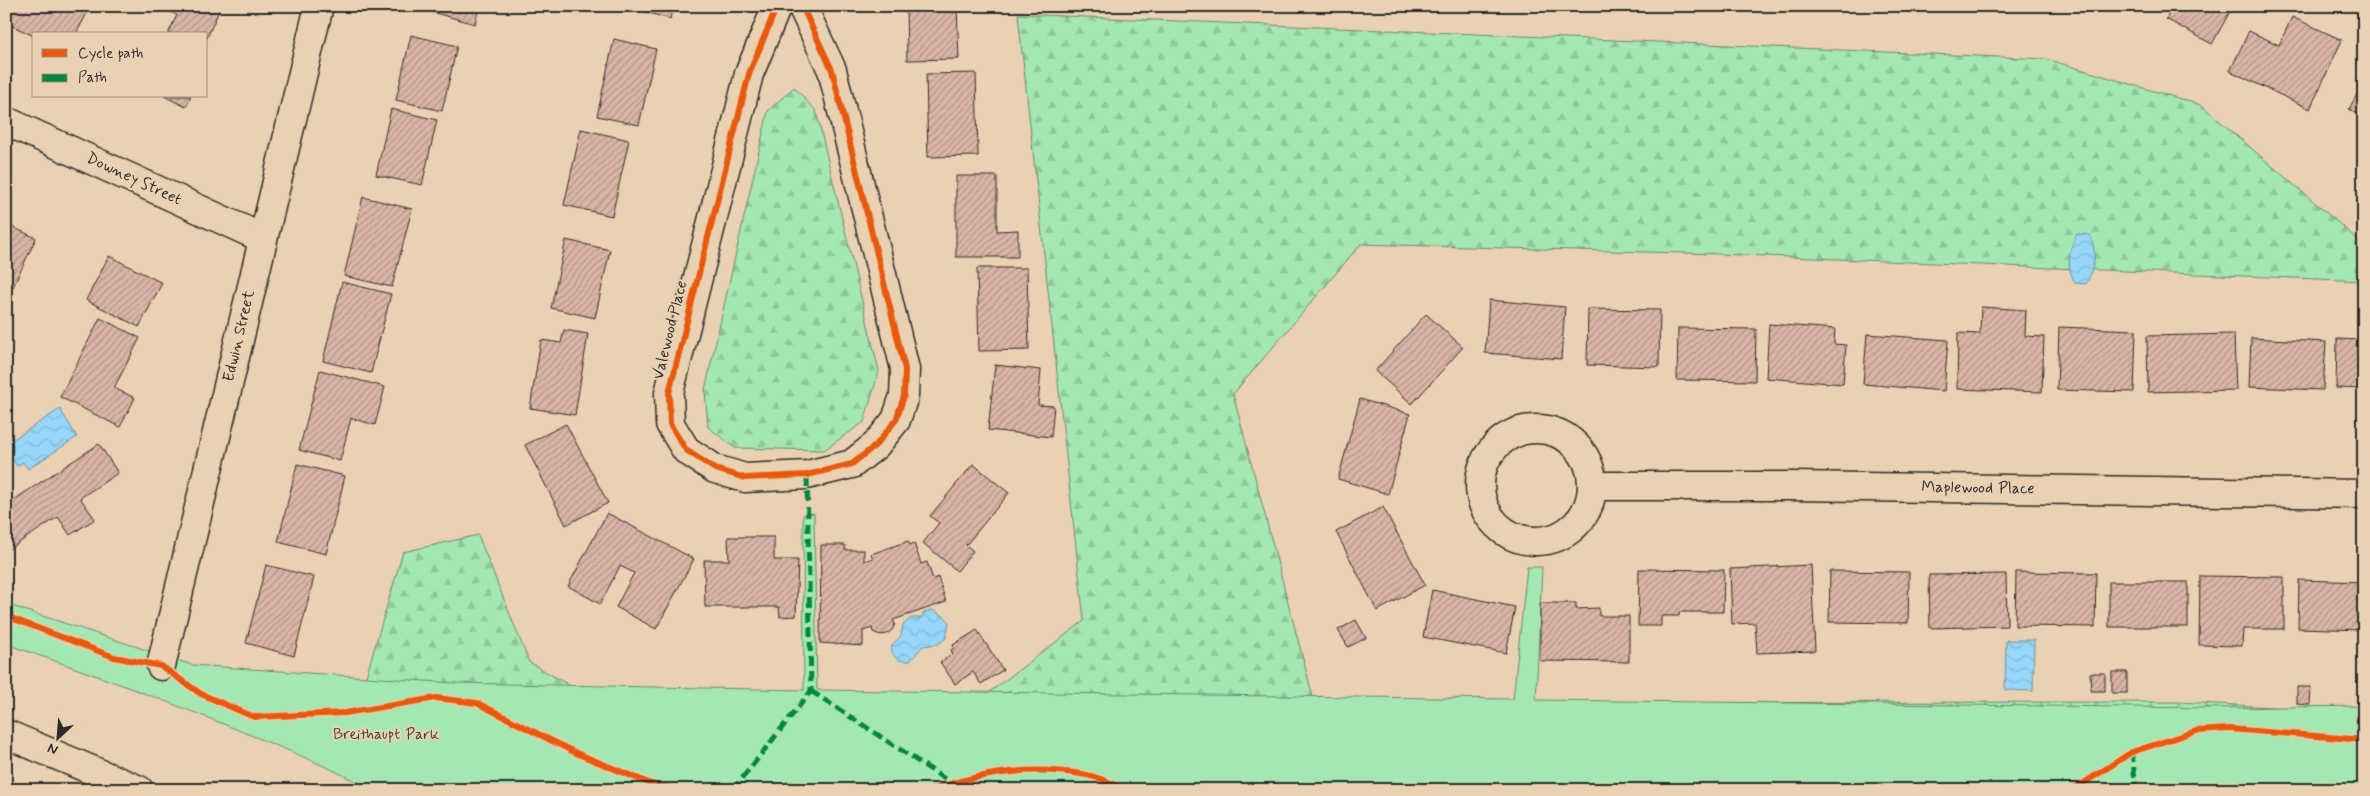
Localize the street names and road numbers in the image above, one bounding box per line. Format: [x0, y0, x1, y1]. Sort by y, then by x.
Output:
street label: Downey Street [83, 148, 185, 210]
street label: Valewood Place [648, 278, 692, 382]
street label: Edwin Street [218, 288, 260, 384]
street label: Maplewood Place [1921, 477, 2035, 499]

